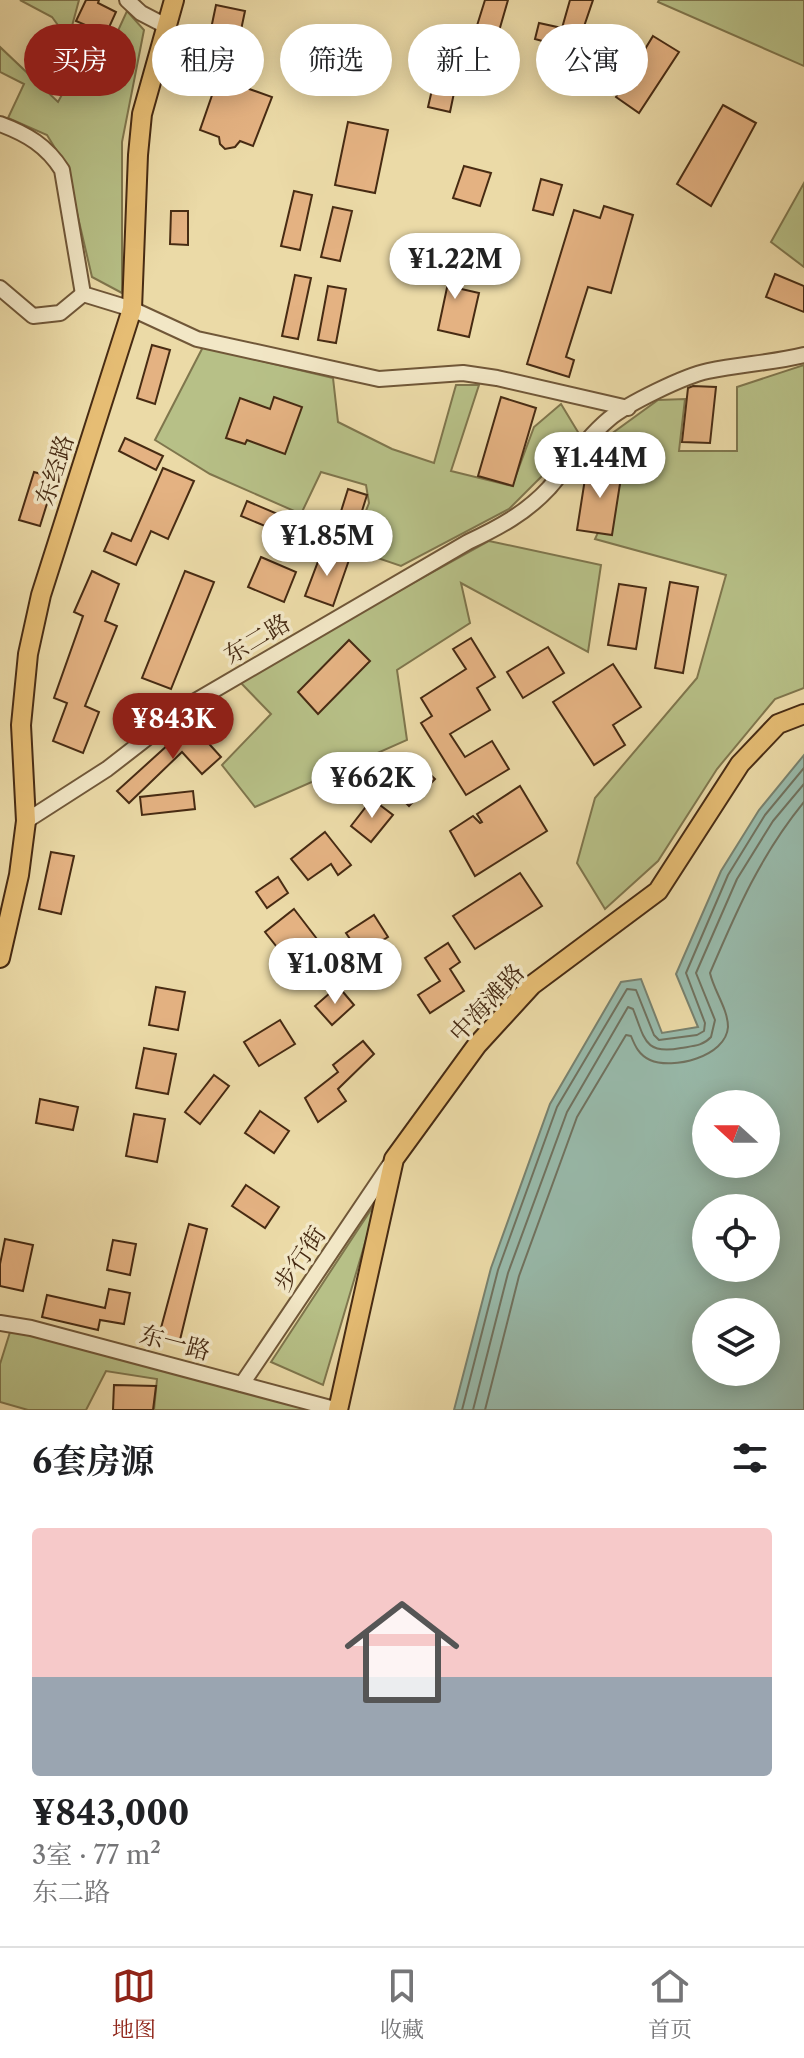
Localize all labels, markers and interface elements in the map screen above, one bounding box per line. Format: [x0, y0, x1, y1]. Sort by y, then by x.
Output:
chip: 买房 [24, 24, 136, 96]
chip: 租房 [152, 24, 264, 96]
chip: 筛选 [280, 24, 392, 96]
chip: 新上 [408, 24, 520, 96]
chip: 公寓 [536, 24, 648, 96]
pin: ¥1.22M [390, 233, 520, 301]
text: ¥1.22M [407, 243, 503, 275]
street label: 东经路 [30, 431, 79, 509]
pin: ¥1.44M [535, 432, 665, 500]
text: ¥1.44M [552, 442, 648, 474]
pin: ¥1.85M [262, 510, 392, 578]
text: ¥1.85M [280, 520, 374, 552]
street label: 东二路 [218, 608, 295, 670]
pin: ¥843K [117, 693, 229, 761]
text: ¥843K [131, 703, 215, 735]
pin: ¥662K [316, 752, 428, 820]
text: ¥662K [329, 762, 415, 794]
pin: ¥1.08M [270, 938, 400, 1006]
text: ¥1.08M [287, 948, 383, 980]
street label: 中海滩路 [443, 958, 530, 1048]
north arrow [692, 1090, 780, 1178]
map controls [692, 1090, 780, 1386]
button: locate [692, 1194, 780, 1282]
street label: 步行街 [267, 1221, 332, 1297]
button: layers [692, 1298, 780, 1386]
street label: 东一路 [137, 1319, 214, 1366]
icon: filters [728, 1436, 772, 1480]
text: 6套房源 [32, 1440, 154, 1482]
icon: home [330, 1580, 474, 1724]
text: ¥843,000 [32, 1792, 190, 1834]
text: 3室 · 77 m² [32, 1839, 161, 1871]
text: 东二路 [32, 1876, 110, 1908]
tab: 地图 [112, 1964, 156, 2043]
tab: 收藏 [380, 1964, 424, 2043]
tab: 首页 [648, 1964, 692, 2043]

